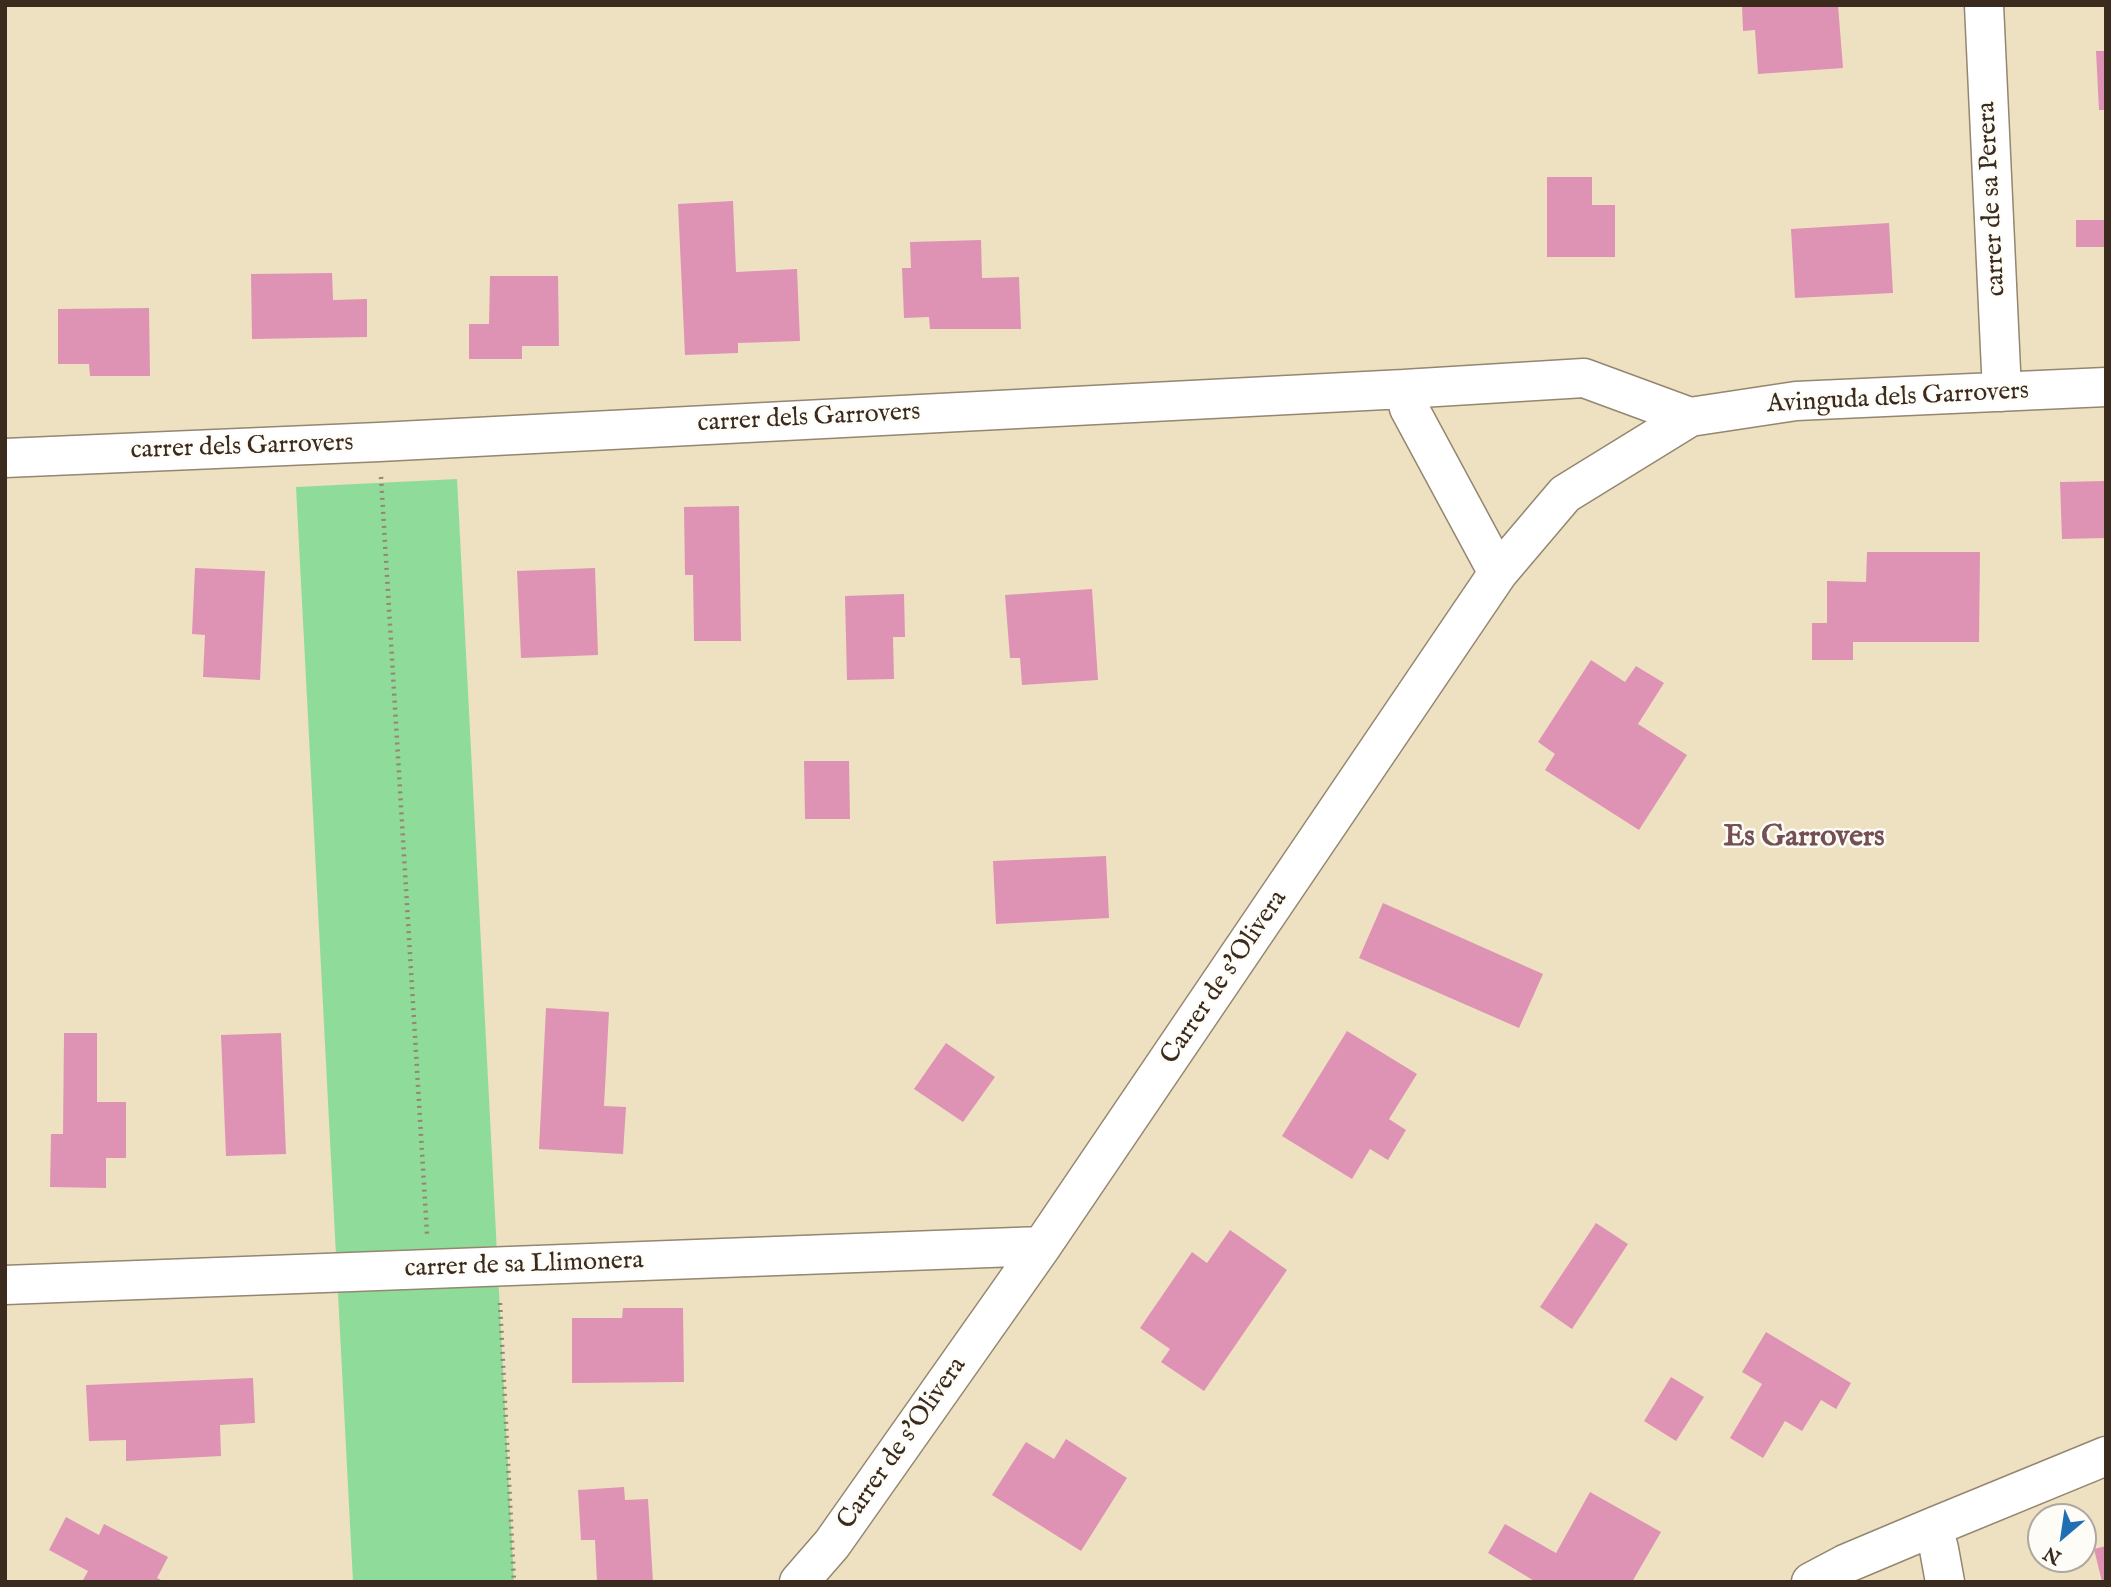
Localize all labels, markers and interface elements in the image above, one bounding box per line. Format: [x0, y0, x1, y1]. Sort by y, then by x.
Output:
street label: carrer de sa Perera [1972, 101, 2014, 297]
street label: Avinguda dels Garrovers [1766, 377, 2030, 421]
street label: carrer dels Garrovers [697, 398, 921, 440]
street label: carrer dels Garrovers [130, 429, 354, 467]
district label: Es Garrovers [1723, 821, 1885, 857]
street label: Carrer de s'Olivera [1155, 885, 1295, 1071]
street label: carrer de sa Llimonera [404, 1246, 644, 1286]
street label: Carrer de s'Olivera [832, 1352, 974, 1536]
north arrow [2027, 1503, 2097, 1573]
text: N [2040, 1540, 2066, 1569]

